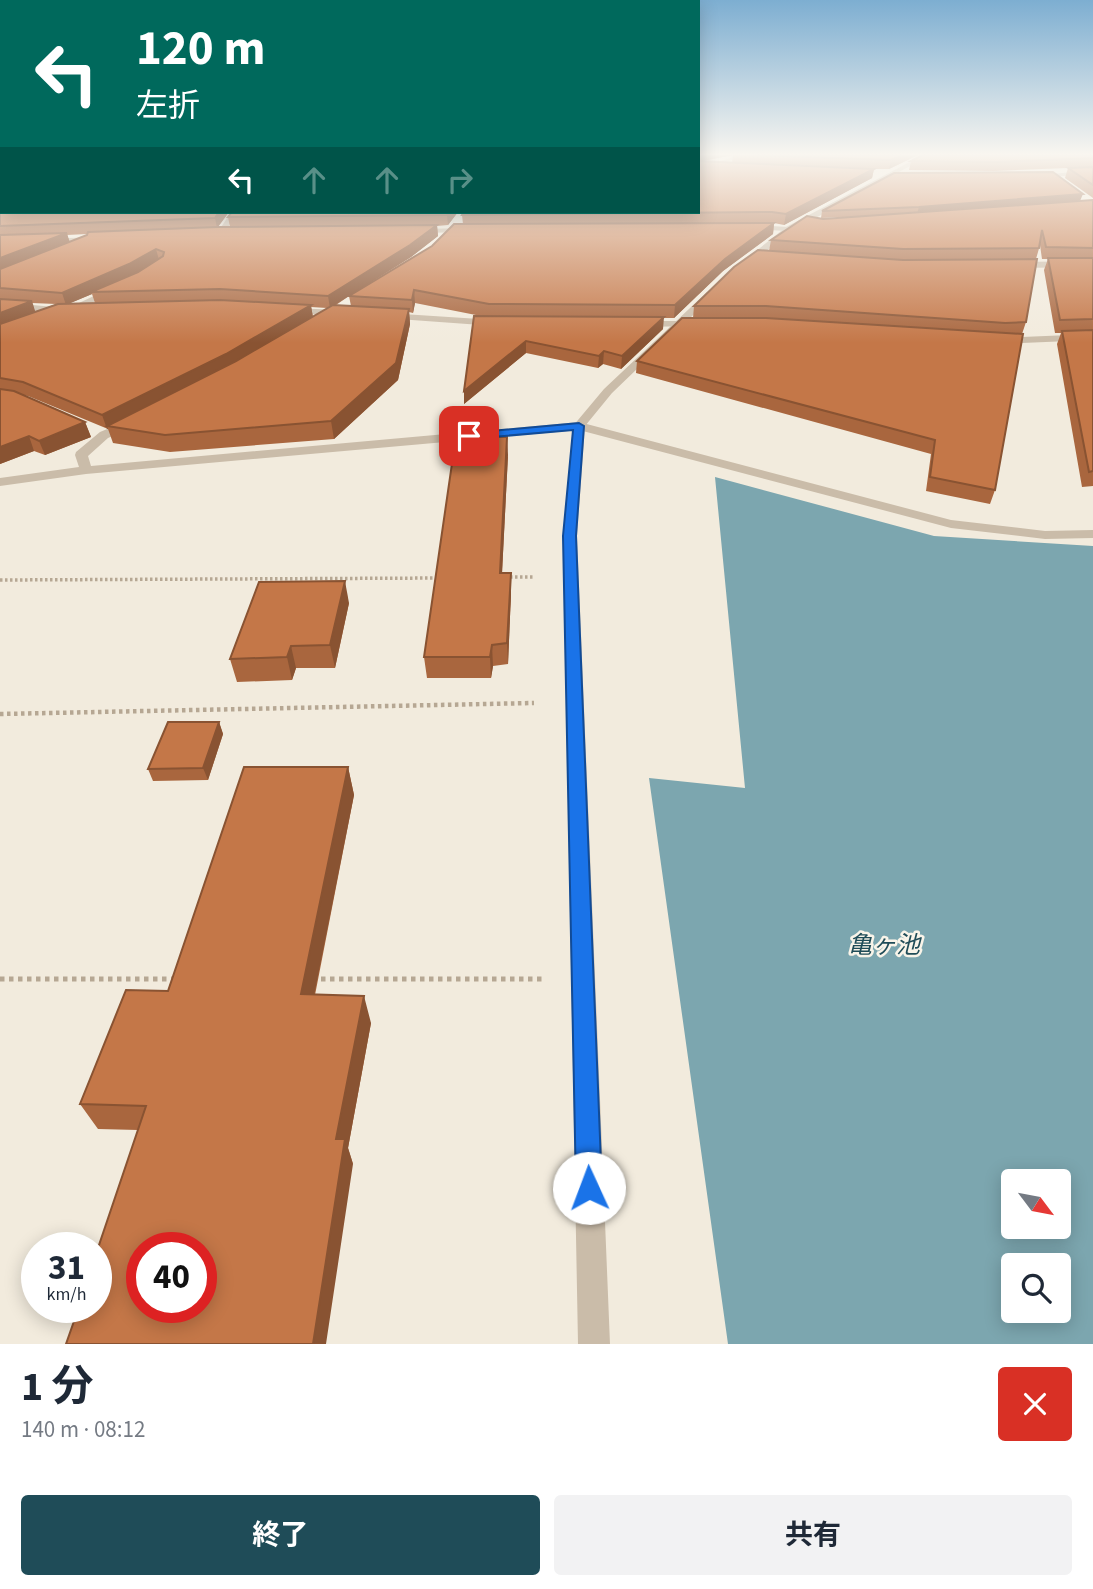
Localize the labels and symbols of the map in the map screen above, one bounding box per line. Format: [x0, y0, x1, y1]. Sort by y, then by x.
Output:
pin [439, 406, 499, 466]
water label: 亀ヶ池 [848, 928, 922, 963]
position arrow [552, 1151, 626, 1225]
north arrow [1001, 1169, 1071, 1239]
speed limit sign: 40 [126, 1232, 217, 1323]

